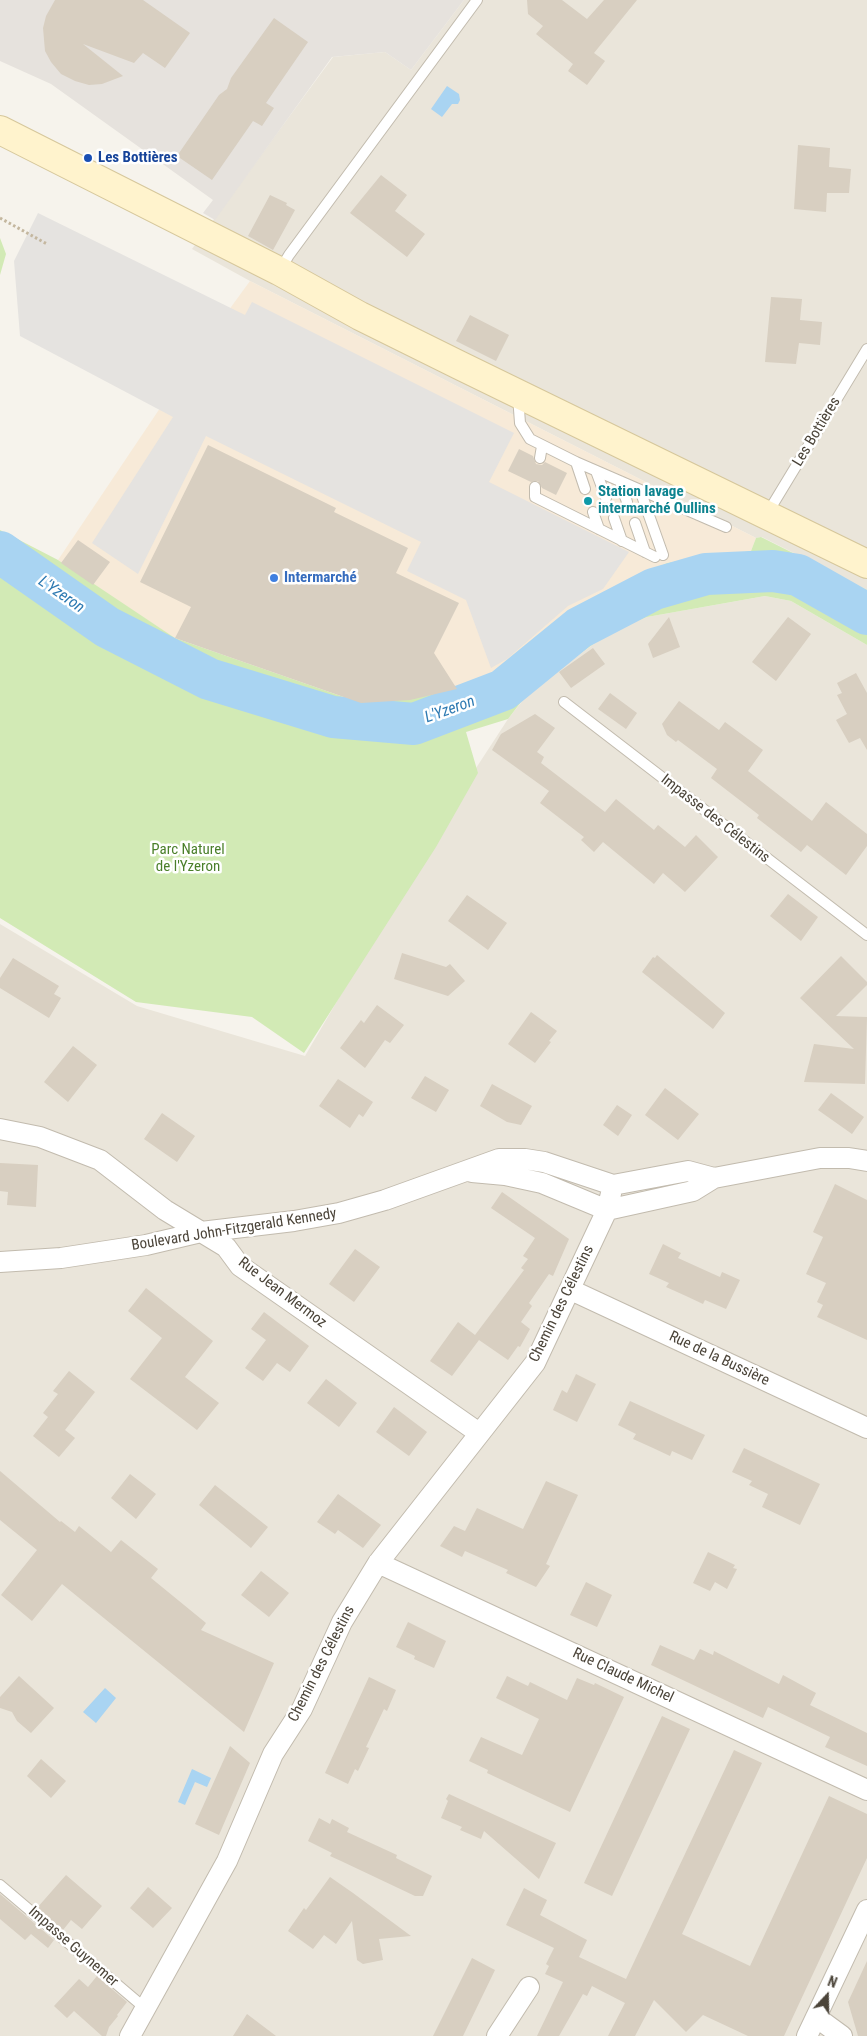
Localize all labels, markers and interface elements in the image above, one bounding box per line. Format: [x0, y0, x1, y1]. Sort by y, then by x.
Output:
place label: Les Bottières [98, 149, 177, 167]
marker: Les Bottières [82, 152, 94, 164]
street label: Les Bottières [789, 394, 845, 470]
place label: Station lavage intermarché Oullins [598, 483, 716, 518]
marker: Station lavage intermarché Oullins [582, 495, 594, 507]
place label: Intermarché [284, 569, 357, 587]
water label: L'Yzeron [34, 572, 88, 618]
marker: Intermarché [268, 572, 280, 584]
water label: L'Yzeron [422, 692, 478, 728]
street label: Impasse des Célestins [657, 771, 773, 867]
park label: Parc Naturel de l'Yzeron [151, 841, 225, 876]
street label: Boulevard John-Fitzgerald Kennedy [130, 1205, 338, 1255]
street label: Chemin des Célestins [526, 1243, 598, 1365]
street label: Rue Jean Mermoz [234, 1254, 330, 1332]
street label: Rue de la Bussière [666, 1328, 772, 1390]
street label: Chemin des Célestins [285, 1603, 359, 1725]
street label: Rue Claude Michel [570, 1645, 676, 1707]
street label: Impasse Guynemer [24, 1903, 122, 1991]
north arrow [802, 1971, 852, 2021]
text: N [825, 1973, 839, 1991]

